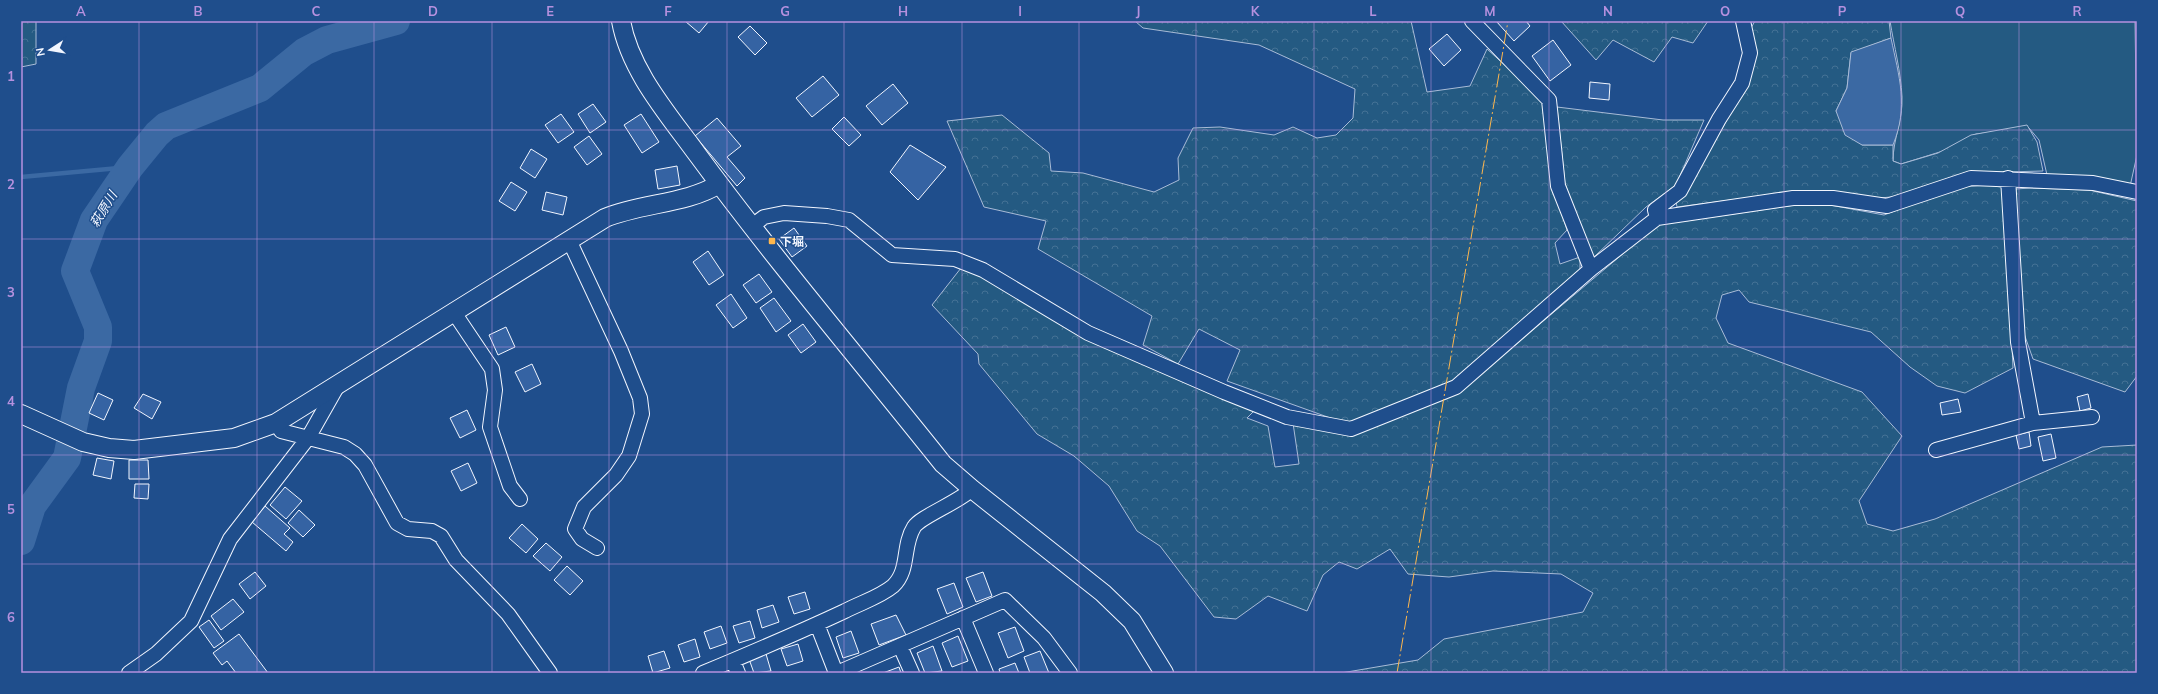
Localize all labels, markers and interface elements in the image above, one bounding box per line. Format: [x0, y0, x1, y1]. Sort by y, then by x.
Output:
text: A [76, 3, 86, 19]
text: B [194, 3, 203, 19]
text: C [312, 3, 321, 19]
text: D [428, 3, 438, 19]
text: E [546, 3, 554, 19]
text: F [664, 3, 672, 19]
text: G [780, 3, 790, 19]
text: H [898, 3, 908, 19]
text: I [1018, 3, 1022, 19]
text: J [1136, 3, 1140, 19]
text: K [1251, 3, 1261, 19]
text: L [1369, 3, 1377, 19]
text: M [1484, 3, 1496, 19]
text: N [1603, 3, 1613, 19]
text: O [1720, 3, 1730, 19]
text: P [1838, 3, 1847, 19]
text: Q [1955, 3, 1965, 19]
text: R [2072, 3, 2082, 19]
north arrow [30, 30, 70, 70]
text: N [33, 47, 48, 58]
text: 1 [7, 68, 15, 84]
text: 2 [7, 176, 15, 192]
water label: 萩原川 [86, 186, 121, 230]
place label: 下堀 [780, 234, 804, 249]
marker: 下堀 [767, 236, 777, 246]
text: 3 [7, 284, 15, 300]
text: 4 [7, 393, 15, 409]
text: 5 [7, 501, 15, 517]
text: 6 [7, 609, 15, 625]

